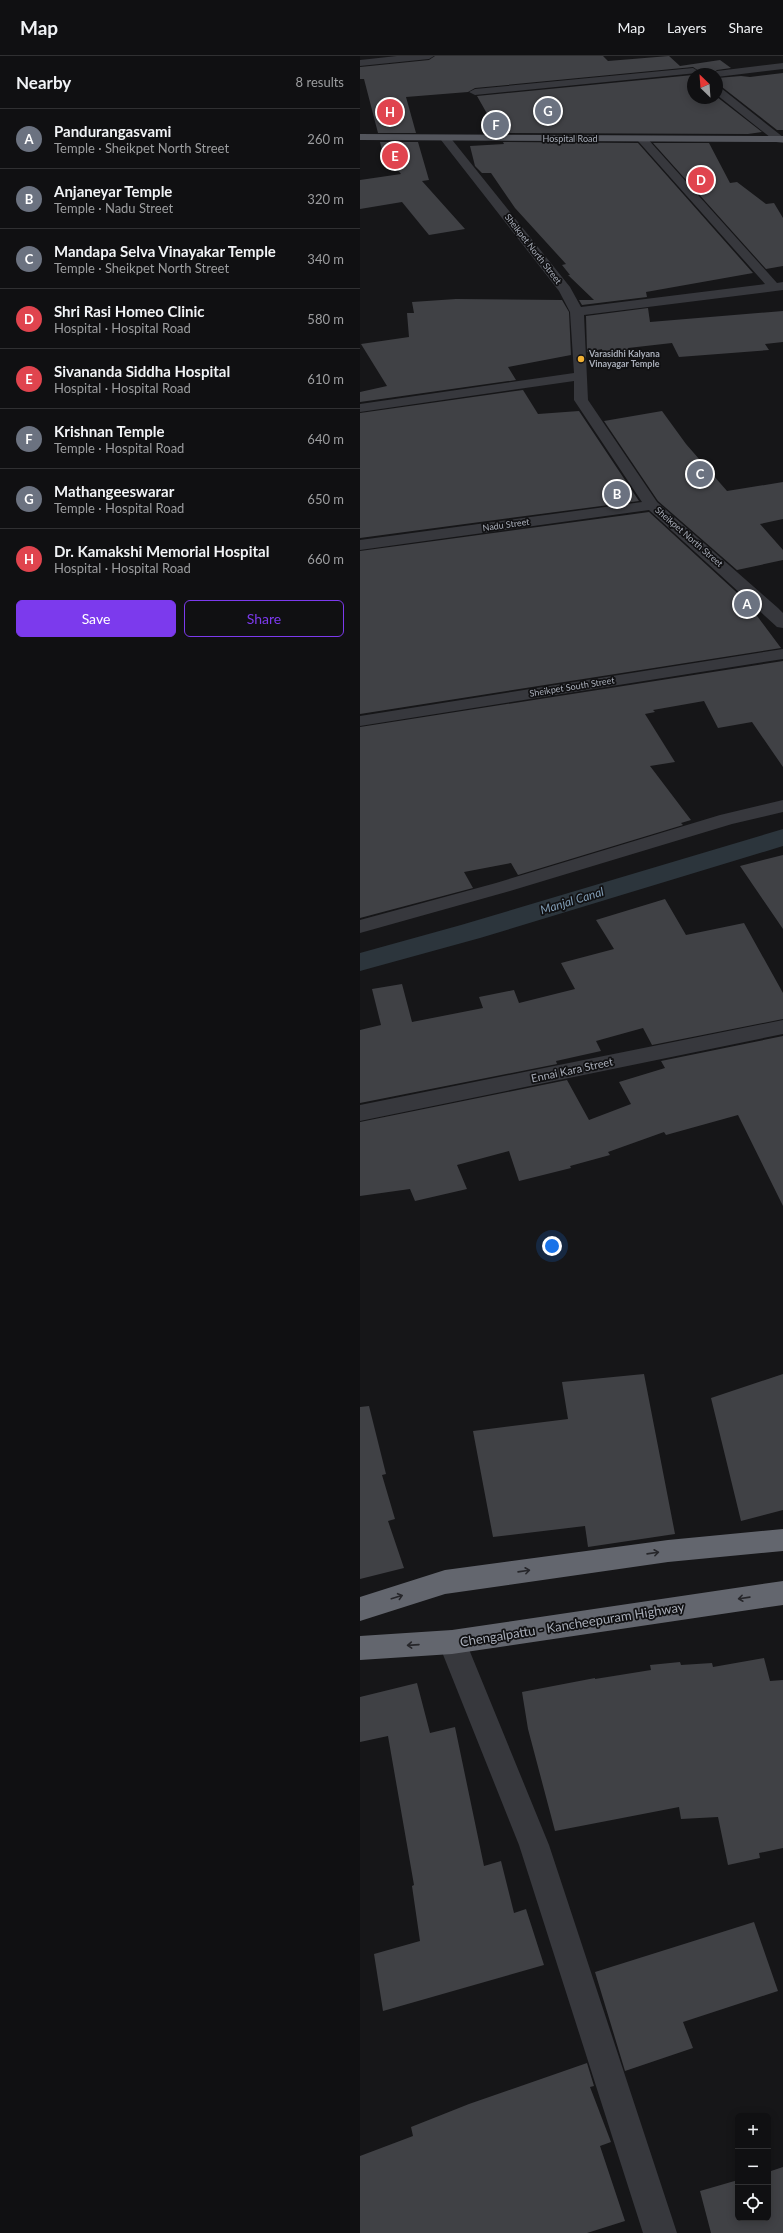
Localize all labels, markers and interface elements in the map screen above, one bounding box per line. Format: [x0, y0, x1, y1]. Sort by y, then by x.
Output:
text: Map [20, 16, 58, 39]
text: Map [617, 19, 645, 36]
text: Layers [667, 19, 707, 36]
text: Share [729, 19, 763, 36]
north arrow [687, 68, 723, 104]
text: Nearby [16, 72, 71, 93]
text: 8 results [296, 74, 344, 90]
pin: G [535, 96, 561, 126]
pin: H [377, 97, 403, 127]
pin: F [483, 110, 509, 140]
text: Pandurangasvami [54, 122, 171, 140]
text: A [24, 131, 34, 147]
text: 260 m [307, 131, 344, 147]
street label: Hospital Road [542, 133, 598, 144]
text: Temple · Sheikpet North Street [54, 140, 229, 156]
pin: E [382, 141, 408, 171]
pin: D [688, 165, 714, 195]
text: Anjaneyar Temple [54, 182, 172, 200]
text: B [25, 191, 33, 207]
text: 320 m [307, 191, 344, 207]
text: Temple · Nadu Street [54, 200, 173, 216]
street label: Sheikpet North Street [503, 211, 565, 287]
text: Mandapa Selva Vinayakar Temple [54, 242, 276, 260]
text: C [25, 251, 33, 267]
text: 340 m [307, 251, 344, 267]
text: Temple · Sheikpet North Street [54, 260, 229, 276]
text: Shri Rasi Homeo Clinic [54, 302, 205, 320]
text: D [24, 311, 34, 327]
text: 580 m [307, 311, 344, 327]
text: Hospital · Hospital Road [54, 320, 191, 336]
place label: Varasidhi Kalyana Vinayagar Temple [588, 348, 660, 369]
marker: Varasidhi Kalyana Vinayagar Temple [576, 354, 586, 364]
text: Sivananda Siddha Hospital [54, 362, 230, 380]
text: E [25, 371, 33, 387]
text: 610 m [307, 371, 344, 387]
text: Hospital · Hospital Road [54, 380, 191, 396]
text: Krishnan Temple [54, 422, 164, 440]
text: F [25, 431, 33, 447]
text: 640 m [307, 431, 344, 447]
text: Temple · Hospital Road [54, 440, 184, 456]
pin: C [687, 459, 713, 489]
pin: B [604, 479, 630, 509]
text: Mathangeeswarar [54, 482, 174, 500]
text: G [24, 491, 34, 507]
text: 650 m [307, 491, 344, 507]
text: Temple · Hospital Road [54, 500, 184, 516]
street label: Sheikpet North Street [653, 504, 726, 569]
street label: Nadu Street [482, 516, 531, 533]
text: Dr. Kamakshi Memorial Hospital [54, 542, 269, 560]
text: H [24, 551, 34, 567]
text: 660 m [307, 551, 344, 567]
text: Hospital · Hospital Road [54, 560, 191, 576]
pin: A [734, 589, 760, 619]
button: Save [16, 600, 176, 637]
button: Share [184, 600, 344, 637]
street label: Sheikpet South Street [529, 674, 616, 699]
water label: Manjal Canal [538, 884, 606, 917]
street label: Ennai Kara Street [530, 1054, 614, 1085]
your location [542, 1236, 562, 1256]
one-way arrow [646, 1549, 659, 1557]
one-way arrow [517, 1567, 530, 1575]
one-way arrow [391, 1593, 404, 1600]
one-way arrow [738, 1594, 751, 1602]
street label: Chengalpattu - Kancheepuram Highway [459, 1598, 686, 1650]
one-way arrow [407, 1641, 420, 1648]
map controls [735, 2113, 771, 2221]
button: + [735, 2113, 771, 2149]
button: − [735, 2149, 771, 2185]
button: locate [735, 2185, 771, 2221]

